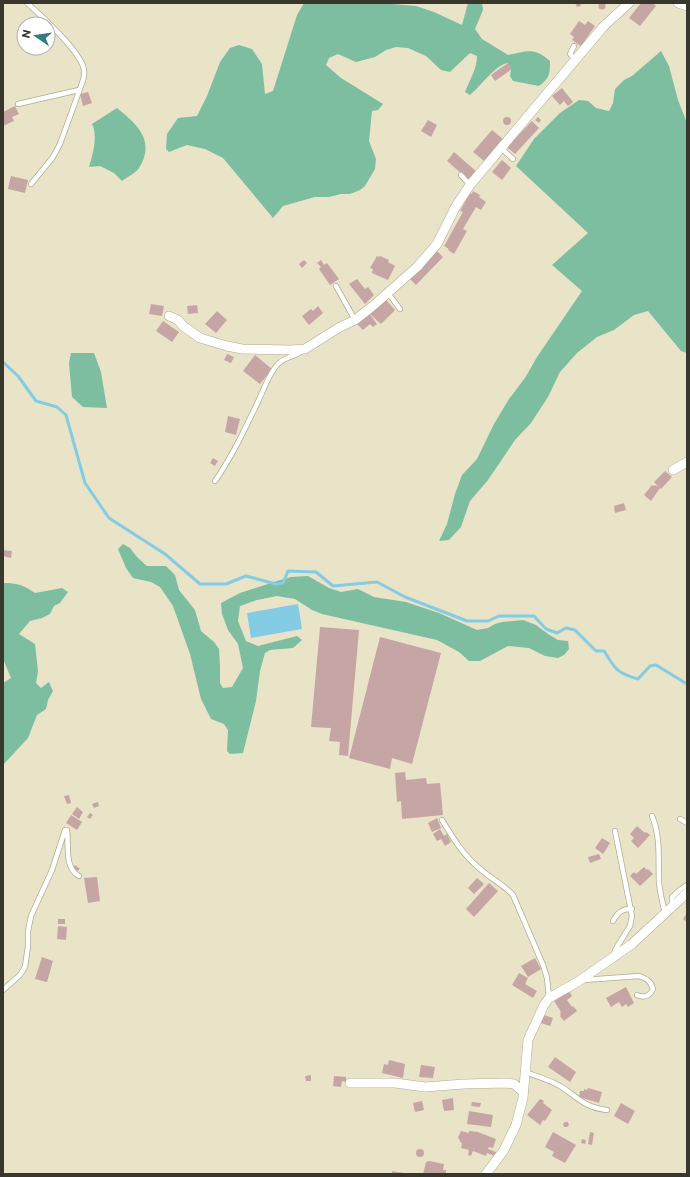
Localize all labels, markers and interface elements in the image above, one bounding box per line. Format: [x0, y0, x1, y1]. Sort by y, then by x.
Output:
north arrow [16, 16, 56, 56]
text: N [19, 28, 33, 39]

